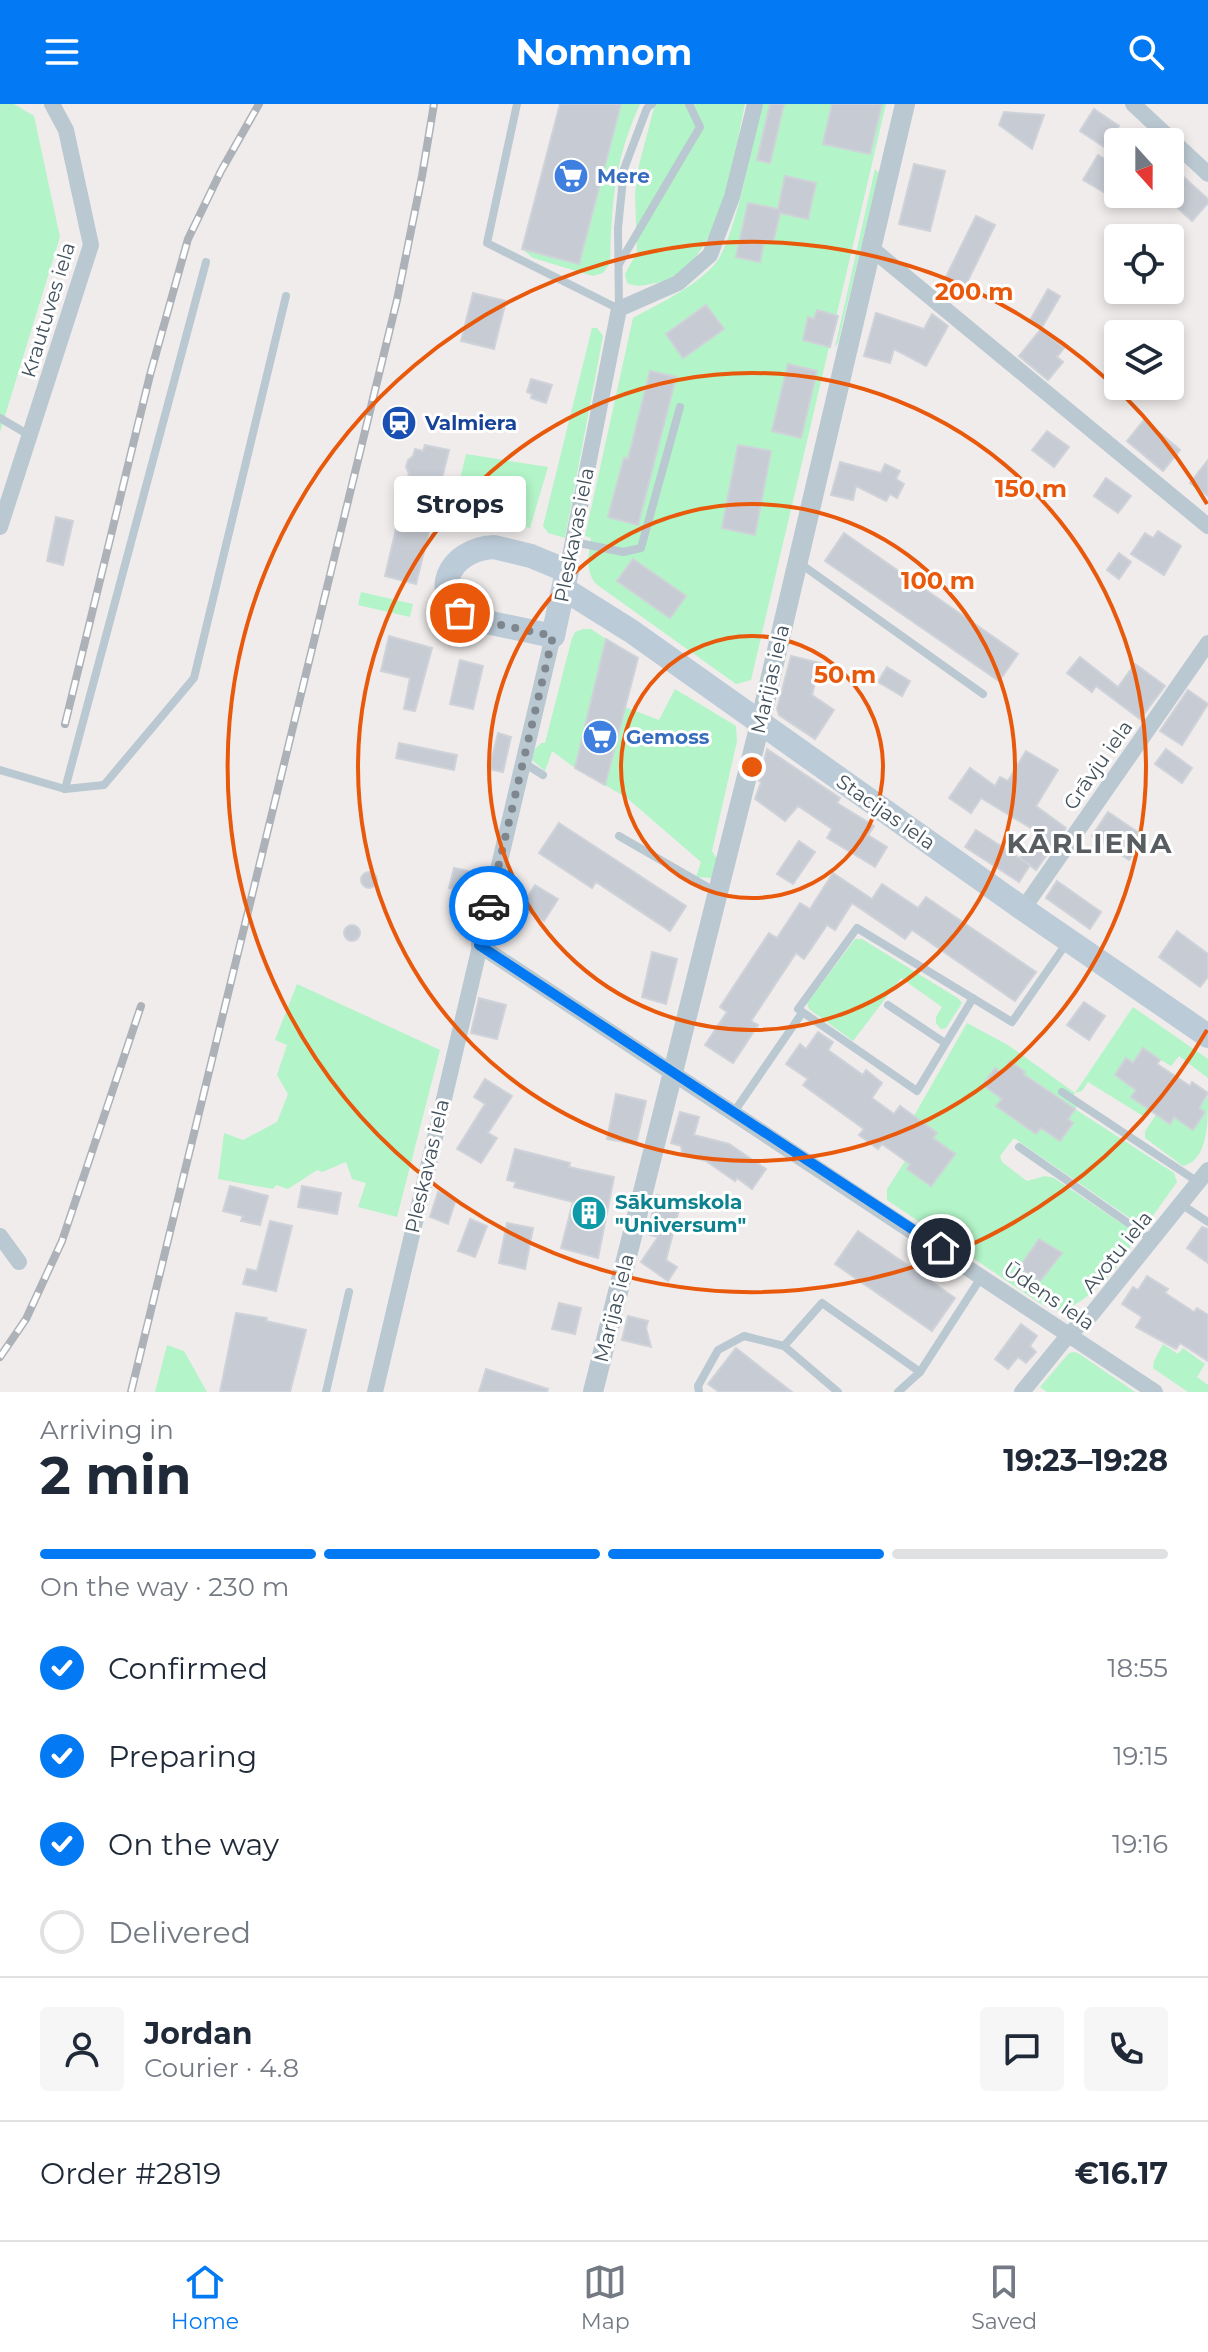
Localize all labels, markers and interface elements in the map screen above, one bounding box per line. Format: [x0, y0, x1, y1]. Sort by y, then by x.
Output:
icon: menu [40, 30, 84, 74]
text: Nomnom [516, 30, 692, 74]
icon: search [1124, 30, 1168, 74]
north arrow [1104, 128, 1184, 208]
map controls [1104, 128, 1184, 400]
supermarket icon: Mere [552, 157, 590, 195]
place label: Mere [597, 164, 650, 188]
button: locate [1104, 224, 1184, 304]
street label: Krautuves iela [16, 239, 80, 381]
text: 200 m [935, 277, 1013, 306]
button: layers [1104, 320, 1184, 400]
station icon: Valmiera [380, 404, 418, 442]
place label: Valmiera [424, 411, 517, 435]
street label: Pleskavas iela [549, 466, 599, 604]
text: 150 m [995, 474, 1067, 503]
callout: Strops [394, 477, 526, 533]
text: Strops [416, 488, 504, 520]
text: 100 m [901, 566, 975, 595]
pin [426, 579, 494, 647]
icon: bag [438, 591, 482, 635]
street label: Marijas iela [746, 622, 794, 736]
text: 50 m [814, 660, 876, 689]
street label: Grāvju iela [1058, 716, 1138, 814]
supermarket icon: Gemoss [581, 718, 619, 756]
place label: Gemoss [626, 725, 710, 749]
centre of rings [738, 753, 766, 781]
street label: Stacijas iela [832, 769, 940, 855]
district label: KĀRLIENA [1007, 826, 1173, 860]
courier [449, 866, 529, 946]
icon: car [467, 884, 511, 928]
street label: Pleskavas iela [400, 1097, 454, 1235]
place label: Sākumskola "Universum" [615, 1190, 746, 1237]
building icon: Sākumskola "Universum" [570, 1194, 608, 1232]
street label: Avotu iela [1077, 1206, 1157, 1298]
pin [907, 1214, 975, 1282]
icon: home [919, 1226, 963, 1270]
street label: Marijas iela [589, 1251, 639, 1365]
street label: Ūdens iela [999, 1257, 1099, 1335]
text: Arriving in [40, 1414, 174, 1446]
text: 19:23–19:28 [1003, 1442, 1168, 1479]
text: 2 min [40, 1444, 192, 1507]
text: On the way · 230 m [40, 1571, 289, 1603]
icon: check [40, 1646, 84, 1690]
text: Confirmed [108, 1650, 268, 1687]
text: 18:55 [1107, 1652, 1168, 1684]
icon: check [40, 1734, 84, 1778]
text: Preparing [108, 1738, 257, 1775]
text: 19:15 [1113, 1740, 1168, 1772]
icon: check [40, 1822, 84, 1866]
text: On the way [108, 1826, 279, 1863]
text: 19:16 [1112, 1828, 1168, 1860]
text: Delivered [108, 1914, 251, 1951]
button: person [40, 2007, 124, 2091]
button: chat [980, 2007, 1064, 2091]
button: phone [1084, 2007, 1168, 2091]
text: Jordan [144, 2015, 253, 2052]
text: Courier · 4.8 [144, 2052, 299, 2084]
text: Order #2819 [40, 2155, 221, 2192]
text: €16.17 [1074, 2155, 1168, 2192]
tab: Home [171, 2260, 239, 2335]
tab: Map [581, 2260, 630, 2335]
tab: Saved [971, 2260, 1037, 2335]

